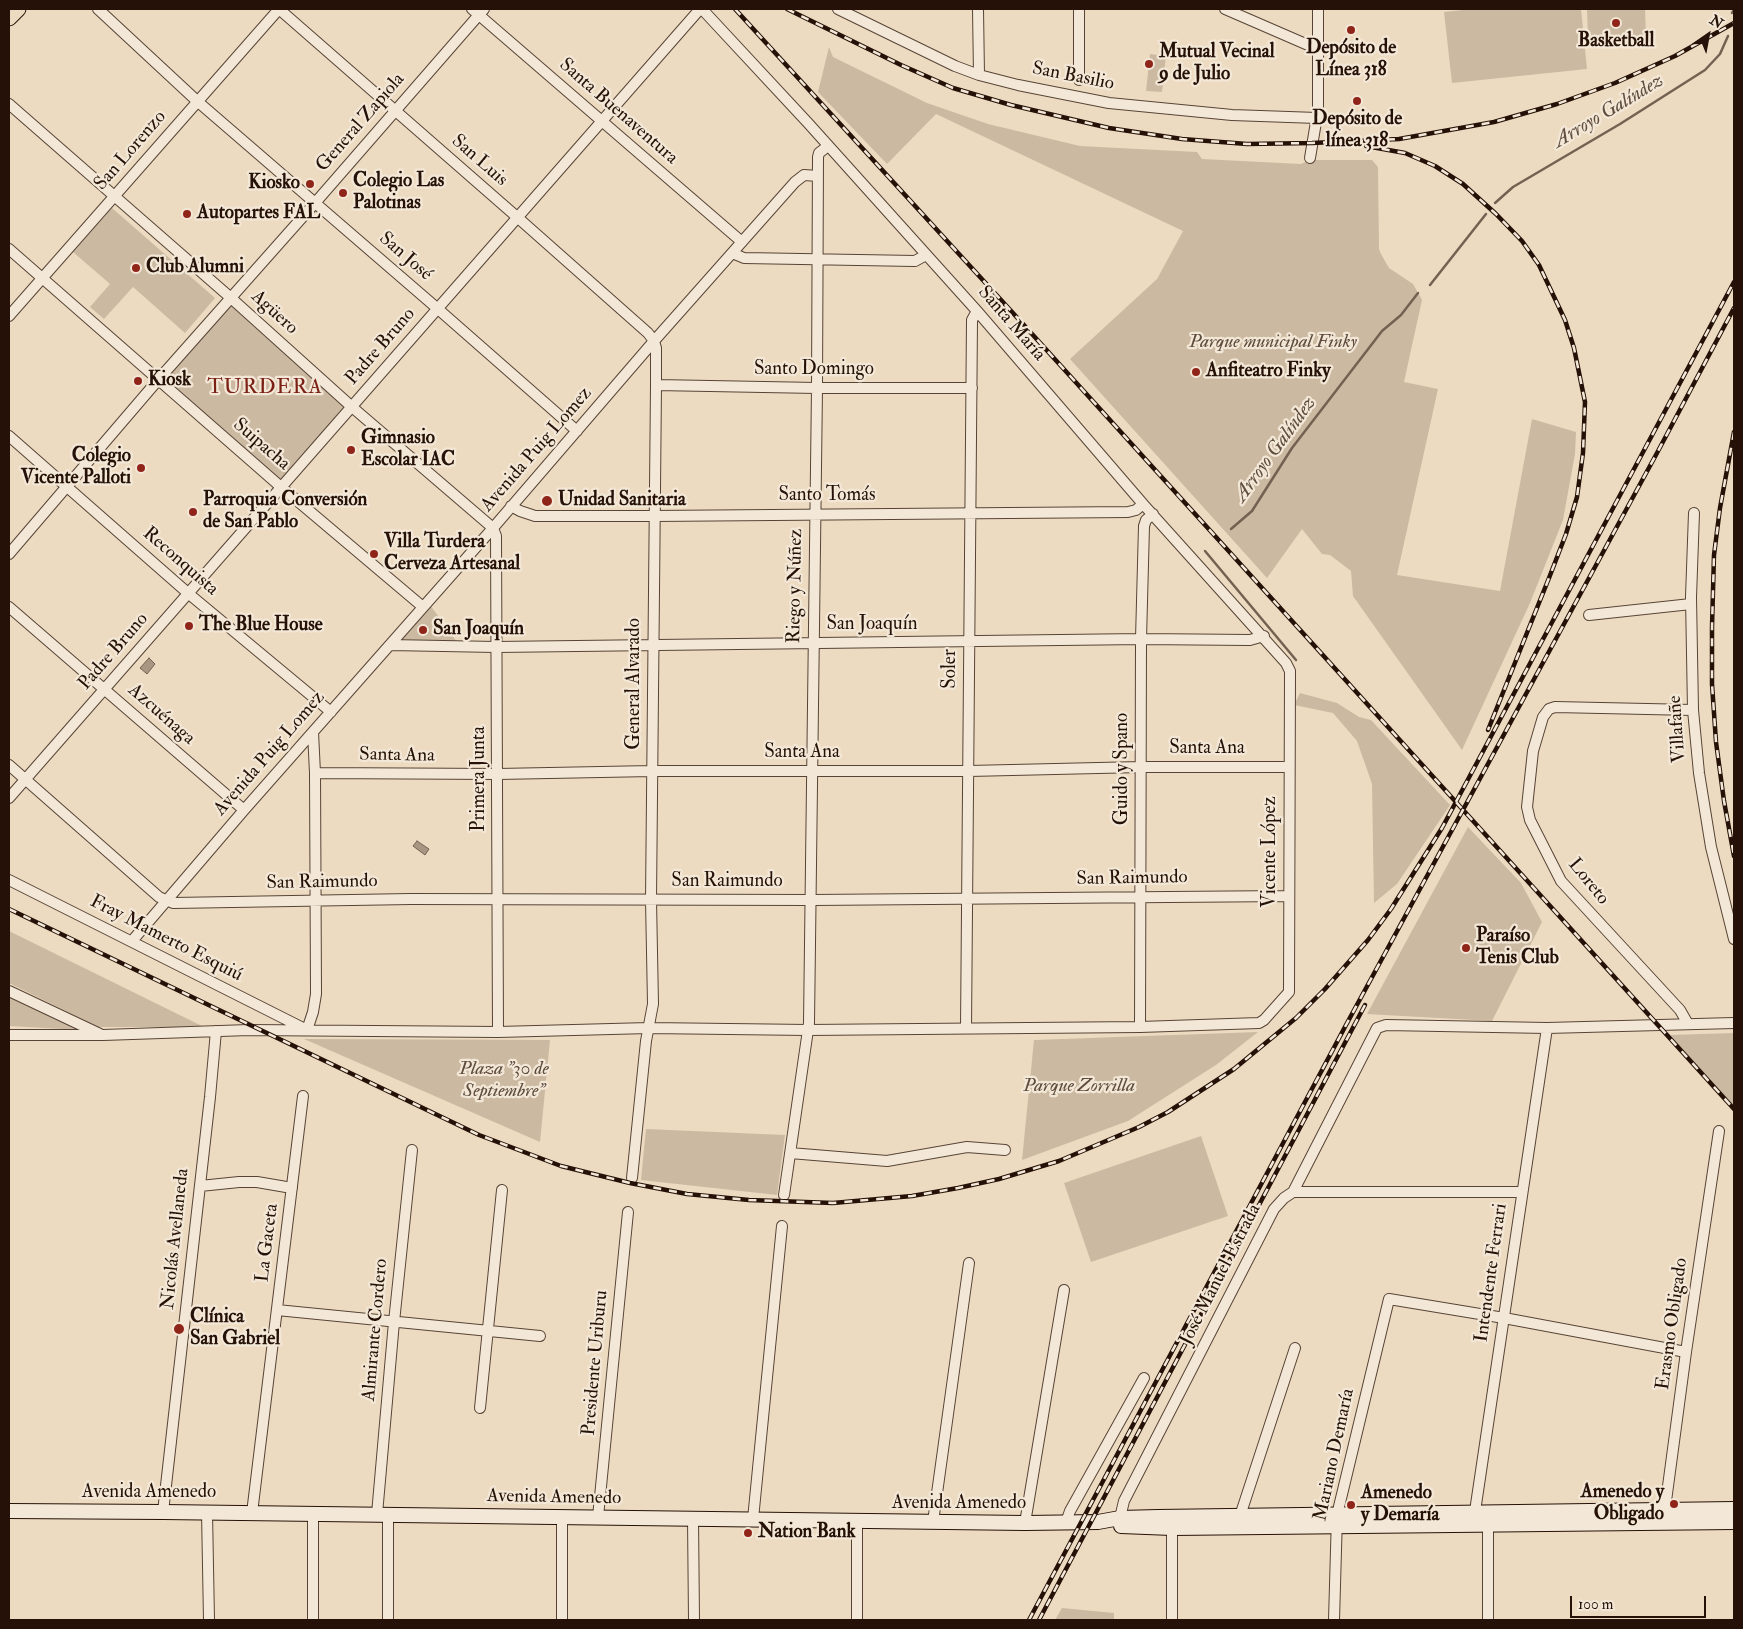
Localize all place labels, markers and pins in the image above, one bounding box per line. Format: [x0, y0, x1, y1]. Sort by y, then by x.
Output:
marker: Basketball [1610, 17, 1622, 29]
marker: Depósito de Línea 318 [1345, 24, 1357, 36]
place label: Basketball [1578, 31, 1654, 53]
place label: Depósito de Línea 318 [1306, 38, 1396, 82]
place label: Mutual Vecinal 9 de Julio [1159, 42, 1275, 86]
marker: Mutual Vecinal 9 de Julio [1143, 58, 1155, 70]
marker: Depósito de línea 318 [1351, 95, 1363, 107]
place label: Depósito de línea 318 [1312, 109, 1402, 153]
place label: Colegio Las Palotinas [353, 171, 444, 215]
place label: Kiosko [248, 173, 300, 195]
marker: Kiosko [304, 178, 316, 190]
marker: Colegio Las Palotinas [337, 187, 349, 199]
place label: Autopartes FAL [197, 203, 320, 225]
marker: Autopartes FAL [181, 208, 193, 220]
place label: Club Alumni [146, 257, 244, 279]
marker: Club Alumni [130, 262, 142, 274]
place label: Anfiteatro Finky [1206, 361, 1331, 383]
marker: Anfiteatro Finky [1190, 366, 1202, 378]
place label: Kiosk [148, 370, 191, 392]
marker: Kiosk [132, 375, 144, 387]
place label: Gimnasio Escolar IAC [361, 428, 455, 472]
marker: Gimnasio Escolar IAC [345, 444, 357, 456]
place label: Colegio Vicente Palloti [21, 446, 131, 490]
marker: Colegio Vicente Palloti [135, 462, 147, 474]
place label: Parroquia Conversión de San Pablo [203, 490, 367, 534]
place label: Unidad Sanitaria [558, 490, 686, 512]
marker: Unidad Sanitaria [540, 494, 554, 508]
marker: Parroquia Conversión de San Pablo [187, 506, 199, 518]
place label: Villa Turdera Cerveza Artesanal [384, 532, 520, 576]
marker: Villa Turdera Cerveza Artesanal [368, 548, 380, 560]
place label: The Blue House [199, 615, 323, 637]
place label: San Joaquín [433, 619, 524, 641]
marker: The Blue House [183, 620, 195, 632]
marker: San Joaquín [417, 624, 429, 636]
place label: Paraíso Tenis Club [1476, 926, 1559, 970]
marker: Paraíso Tenis Club [1460, 942, 1472, 954]
place label: Clínica San Gabriel [190, 1307, 280, 1351]
marker: Clínica San Gabriel [172, 1322, 186, 1336]
place label: Amenedo y Obligado [1581, 1482, 1664, 1526]
place label: Amenedo y Demaría [1361, 1483, 1439, 1527]
marker: Amenedo y Obligado [1668, 1498, 1680, 1510]
marker: Amenedo y Demaría [1345, 1499, 1357, 1511]
place label: Nation Bank [758, 1522, 856, 1544]
marker: Nation Bank [742, 1527, 754, 1539]

